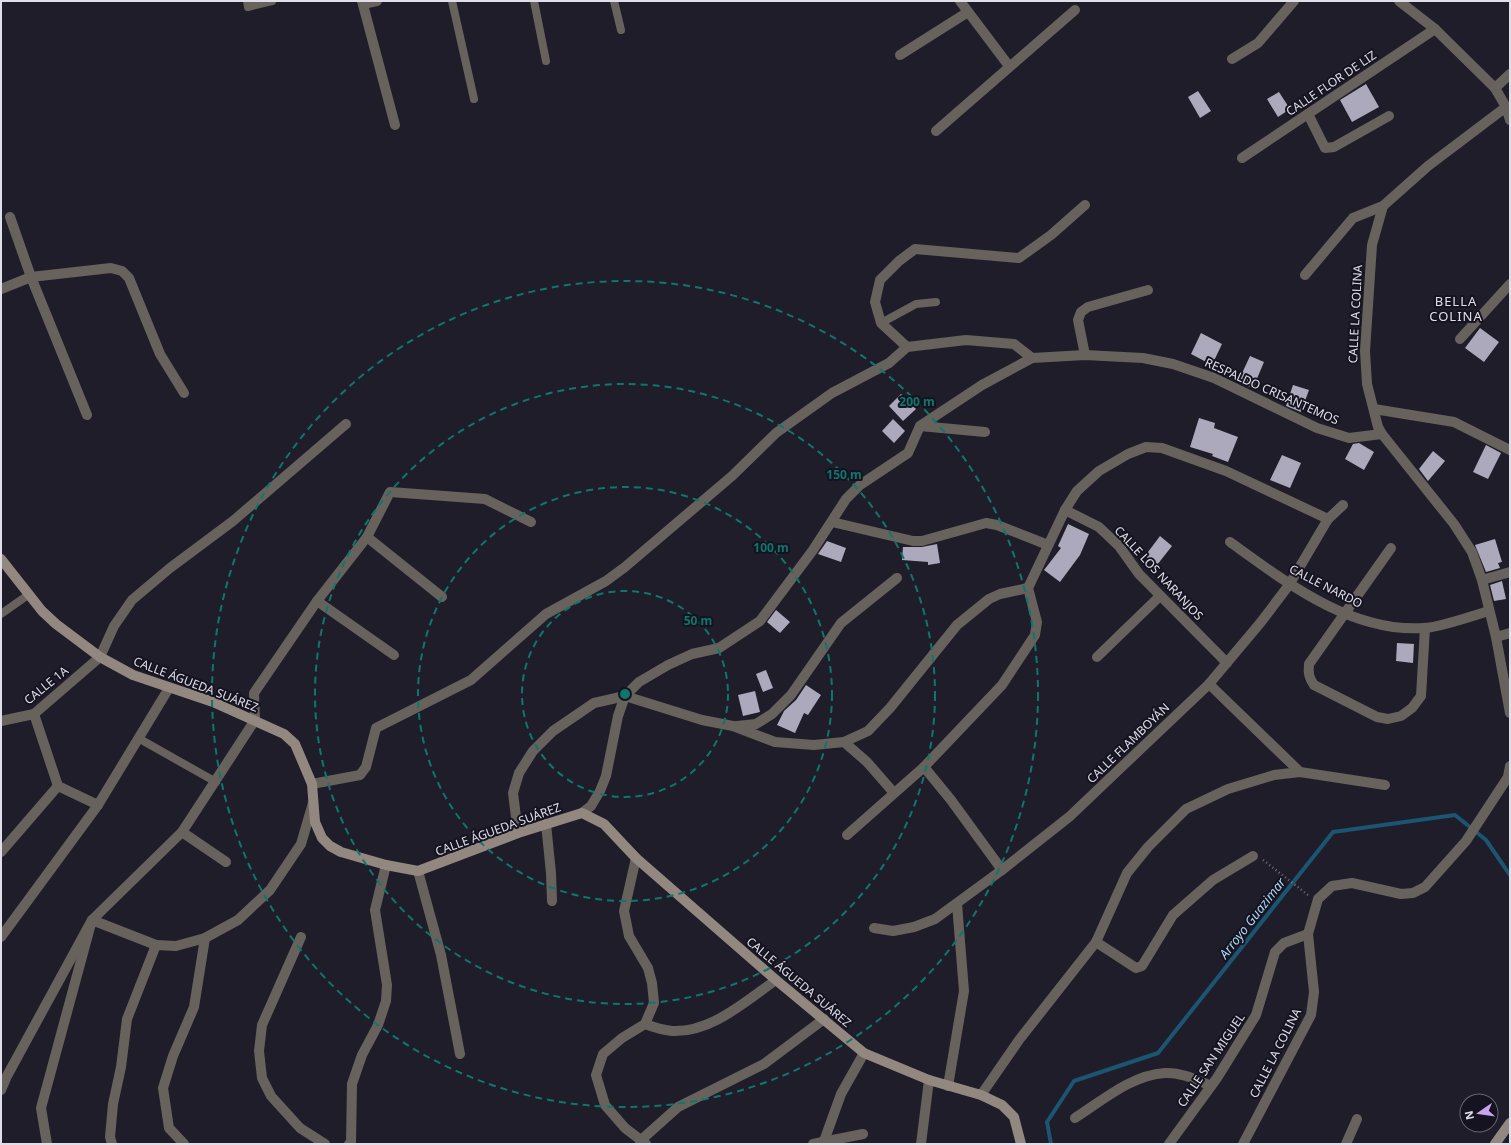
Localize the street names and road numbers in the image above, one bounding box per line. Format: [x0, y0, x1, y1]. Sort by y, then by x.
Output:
street label: CALLE FLOR DE LIZ [1282, 46, 1380, 120]
street label: CALLE LA COLINA [1344, 264, 1366, 364]
street label: RESPALDO CRISANTEMOS [1202, 354, 1342, 428]
street label: CALLE LOS NARANJOS [1111, 522, 1207, 624]
street label: CALLE NARDO [1286, 560, 1366, 612]
street label: CALLE ÁGUEDA SUÁREZ [131, 652, 261, 716]
street label: CALLE 1A [20, 662, 72, 708]
street label: CALLE FLAMBOYÁN [1083, 699, 1173, 787]
street label: CALLE ÁGUEDA SUÁREZ [433, 798, 563, 860]
street label: CALLE ÁGUEDA SUÁREZ [743, 933, 855, 1031]
street label: CALLE LA COLINA [1245, 1005, 1305, 1101]
street label: CALLE SAN MIGUEL [1173, 1010, 1249, 1110]

